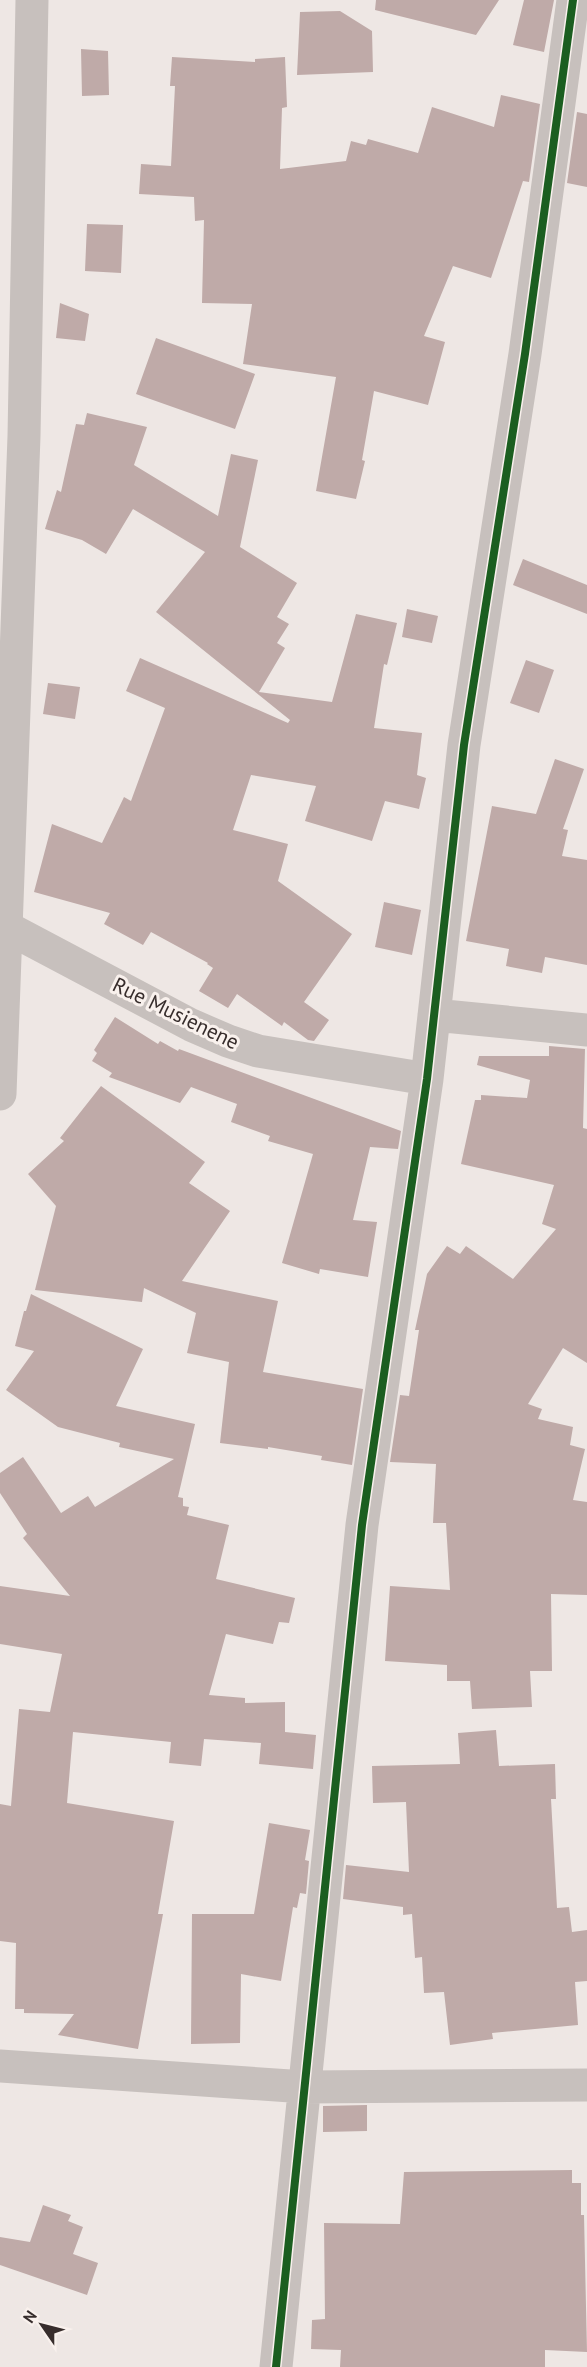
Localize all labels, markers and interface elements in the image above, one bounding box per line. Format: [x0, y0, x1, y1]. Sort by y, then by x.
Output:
street label: Rue Musienene [108, 971, 244, 1055]
north arrow [12, 2295, 72, 2355]
text: N [19, 2306, 41, 2326]

